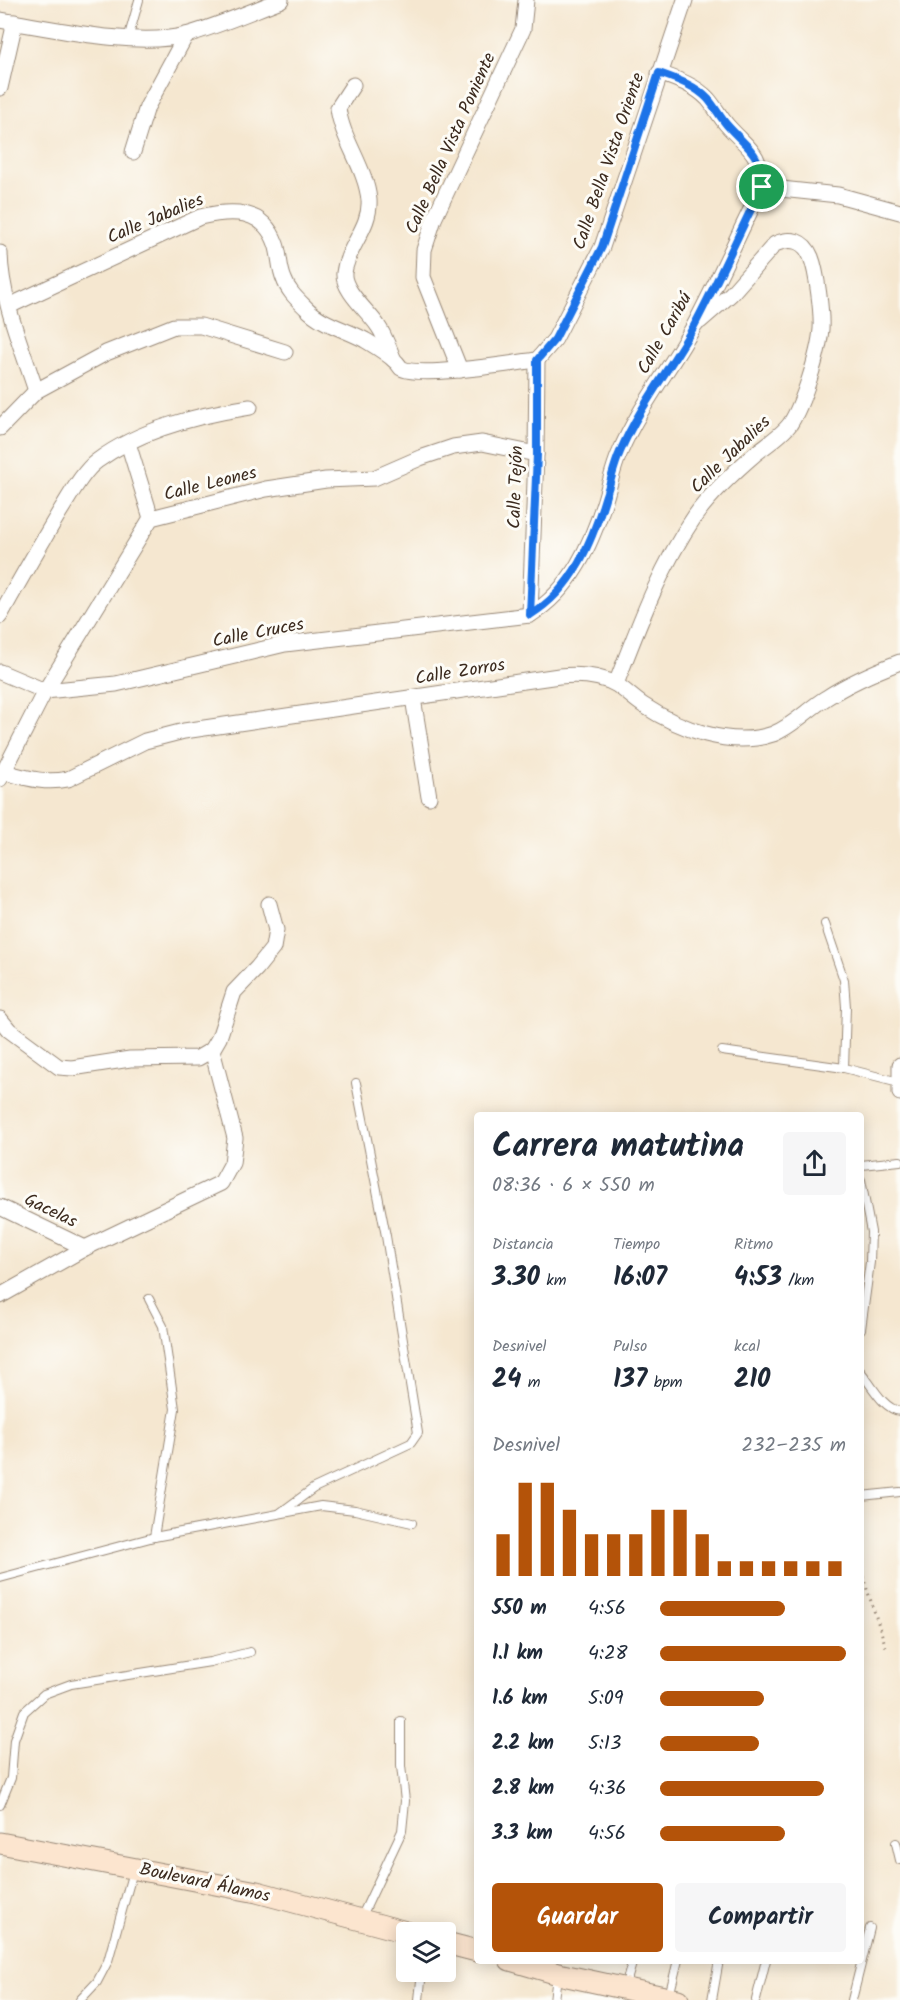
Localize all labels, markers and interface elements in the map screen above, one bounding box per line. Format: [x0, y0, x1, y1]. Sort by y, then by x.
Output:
street label: Calle Bella Vista Poniente [398, 48, 505, 239]
street label: Calle Bella Vista Oriente [565, 69, 653, 254]
pin [736, 161, 787, 212]
icon: arrive [745, 170, 778, 203]
street label: Calle Jabalies [103, 186, 209, 253]
street label: Calle Caribú [630, 287, 701, 380]
street label: Calle Jabalies [684, 409, 778, 501]
street label: Calle Tejón [501, 445, 532, 529]
street label: Calle Leones [161, 459, 260, 510]
street label: Calle Cruces [210, 610, 307, 657]
street label: Calle Zorros [413, 651, 507, 694]
text: Carrera matutina [492, 1121, 744, 1174]
button: share [783, 1132, 846, 1195]
text: 08:36 · 6 × 550 m [492, 1170, 655, 1202]
street label: Gacelas [19, 1186, 82, 1237]
text: Distancia [492, 1232, 554, 1257]
text: Tiempo [613, 1232, 660, 1257]
text: Ritmo [734, 1232, 773, 1257]
text: 3.30 [492, 1257, 540, 1299]
text: 16:07 [613, 1257, 667, 1299]
text: 4:53 [734, 1257, 782, 1299]
text: km [540, 1268, 567, 1293]
text: /km [782, 1268, 814, 1293]
text: Desnivel [492, 1334, 547, 1359]
text: Pulso [613, 1334, 647, 1359]
text: kcal [734, 1334, 760, 1359]
text: 24 [492, 1359, 521, 1401]
text: 137 [613, 1359, 647, 1401]
text: 210 [734, 1359, 770, 1401]
text: m [521, 1370, 540, 1395]
text: bpm [647, 1370, 683, 1395]
text: Desnivel [492, 1430, 560, 1462]
text: 232–235 m [741, 1430, 846, 1462]
text: 550 m [492, 1593, 547, 1625]
text: 4:56 [588, 1593, 626, 1625]
text: 1.1 km [492, 1638, 543, 1670]
text: 4:28 [588, 1638, 628, 1670]
text: 1.6 km [492, 1683, 548, 1715]
text: 5:09 [588, 1683, 623, 1715]
text: 2.2 km [492, 1728, 554, 1760]
text: 5:13 [588, 1728, 621, 1760]
text: 2.8 km [492, 1773, 554, 1805]
text: 4:36 [588, 1773, 626, 1805]
text: 3.3 km [492, 1818, 553, 1850]
text: 4:56 [588, 1818, 626, 1850]
street label: Boulevard Álamos [137, 1855, 273, 1912]
button: Guardar [492, 1883, 663, 1952]
button: Compartir [675, 1883, 846, 1952]
map controls [396, 1922, 456, 1982]
button: layers [396, 1922, 456, 1982]

